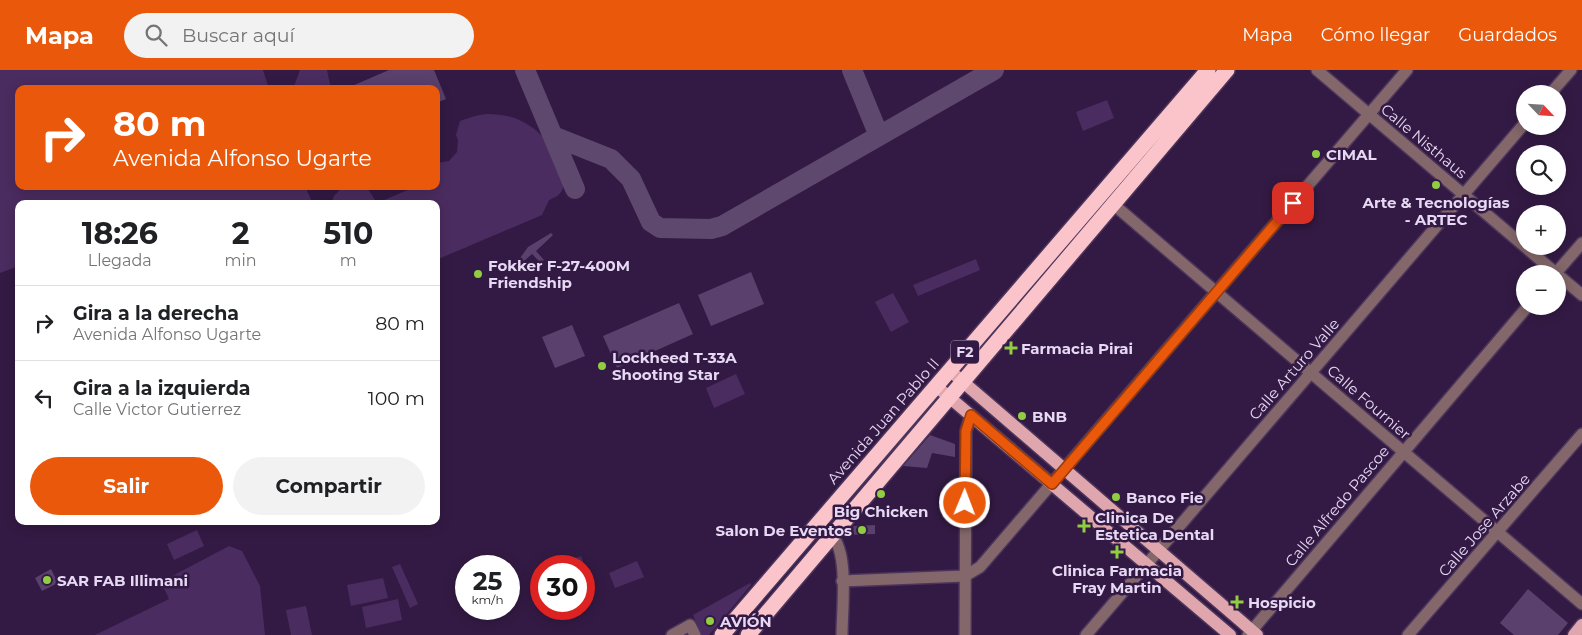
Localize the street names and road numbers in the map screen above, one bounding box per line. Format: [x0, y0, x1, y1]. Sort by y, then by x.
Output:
street label: Calle Nisthaus [1377, 100, 1471, 182]
street label: Calle Arturo Valle [1245, 314, 1343, 424]
road number: F2 [951, 340, 979, 364]
street label: Avenida Juan Pablo II [823, 354, 943, 488]
street label: Calle Fournier [1323, 361, 1415, 443]
street label: Calle Alfredo Pascoe [1281, 442, 1393, 570]
street label: Calle Jose Arzabe [1434, 470, 1534, 580]

